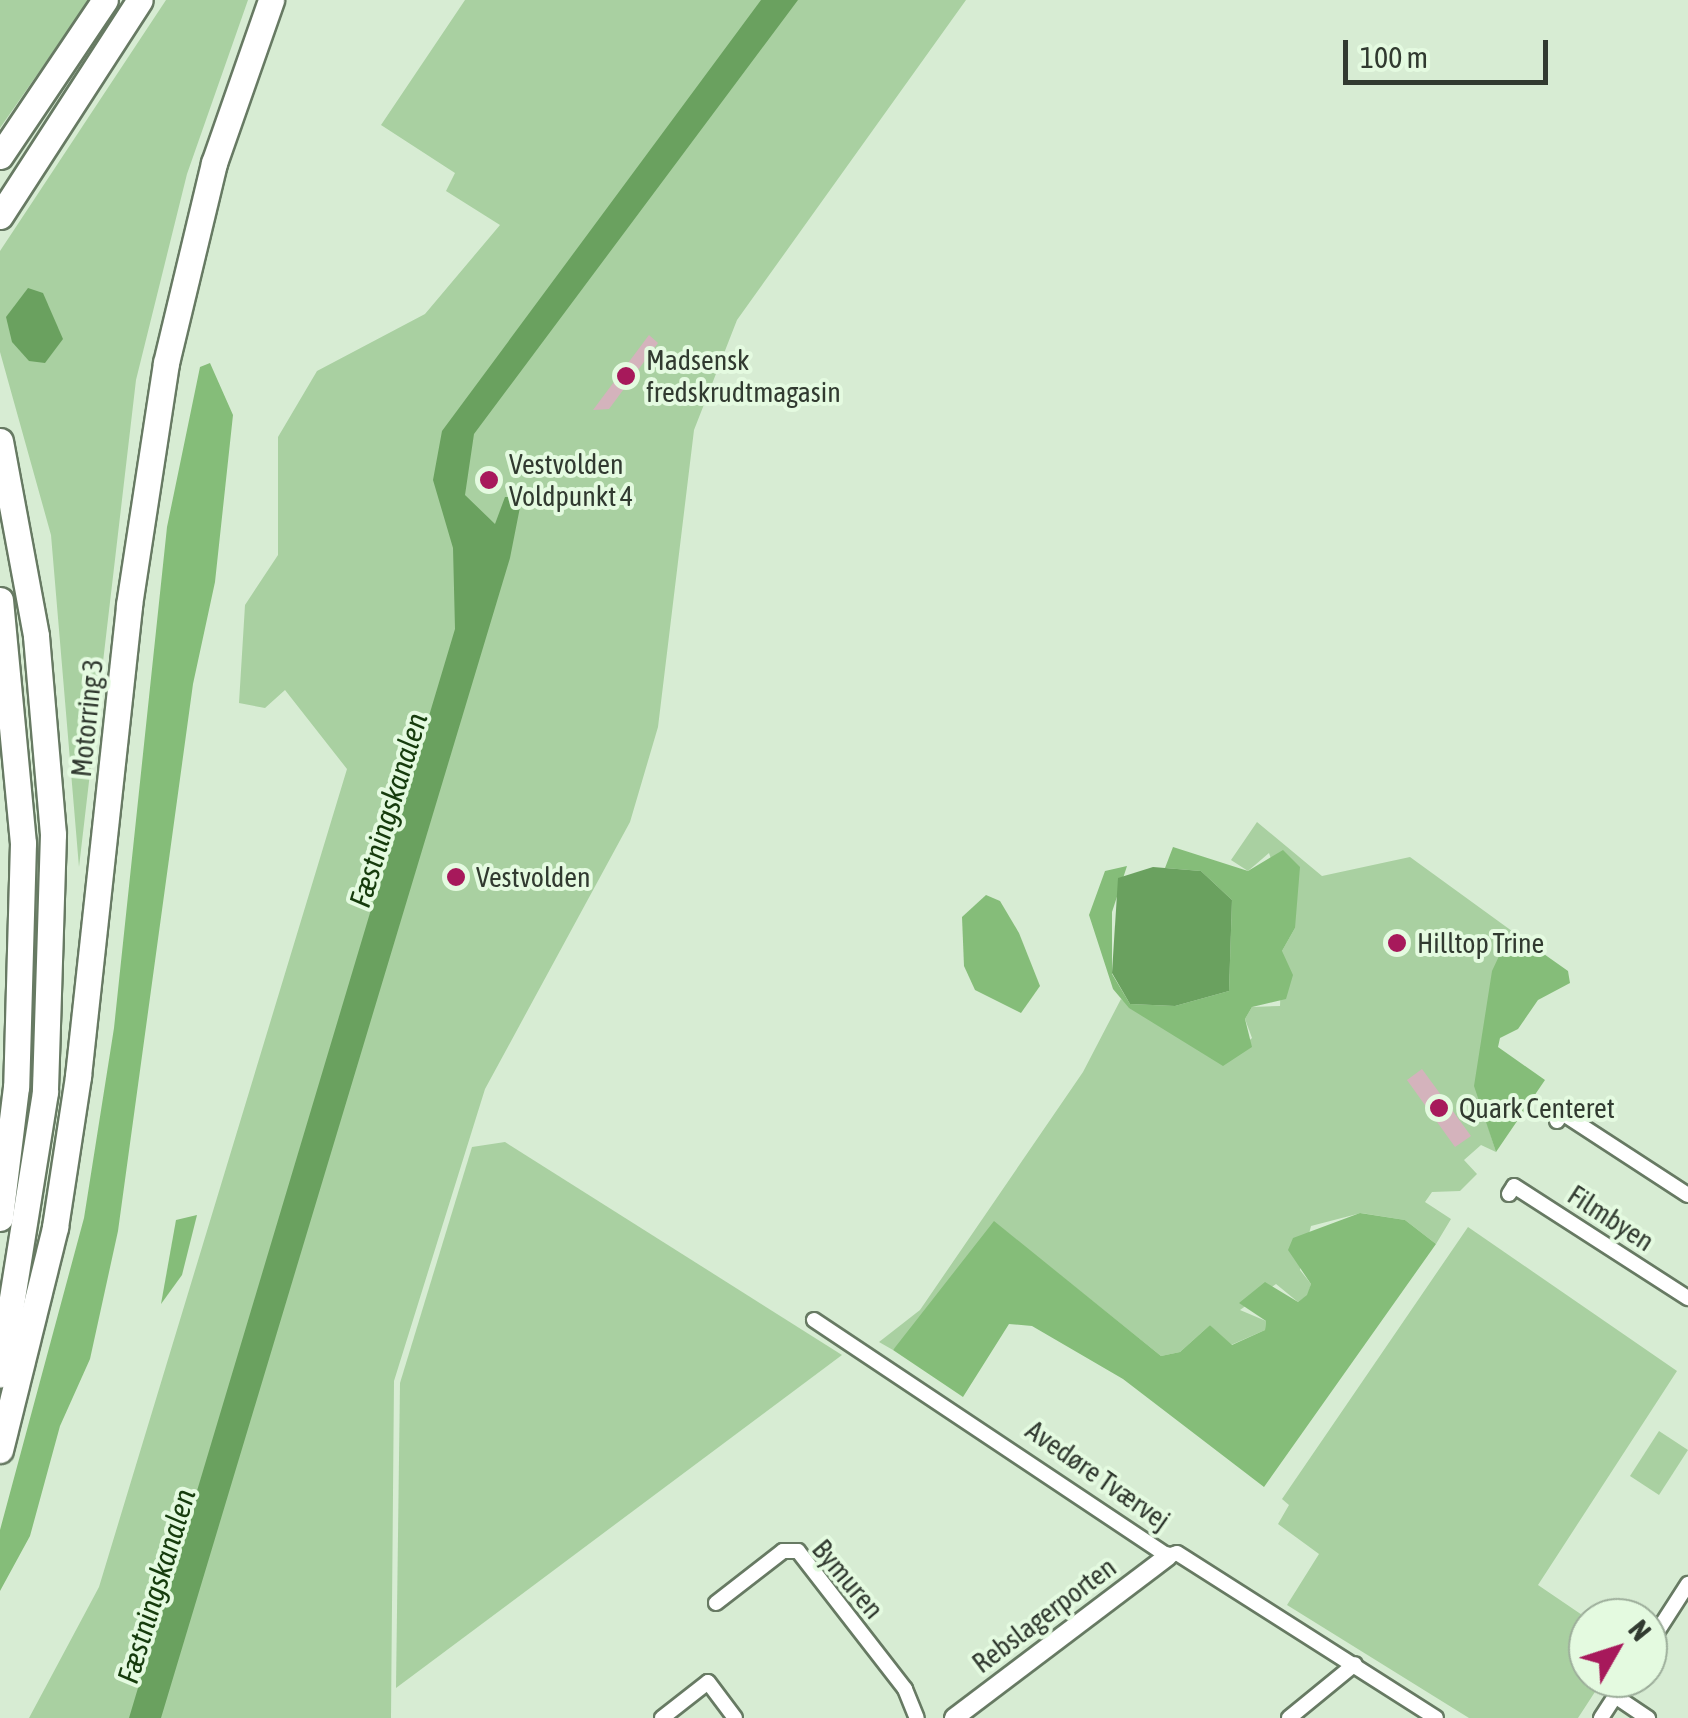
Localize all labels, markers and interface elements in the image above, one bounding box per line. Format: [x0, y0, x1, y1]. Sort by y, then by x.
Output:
scale bar [1348, 20, 1553, 82]
text: 100 m [1360, 40, 1428, 74]
place label: Madsensk fredskrudtmagasin [646, 343, 841, 409]
marker: Madsensk fredskrudtmagasin [615, 365, 637, 387]
place label: Vestvolden Voldpunkt 4 [509, 447, 633, 513]
marker: Vestvolden Voldpunkt 4 [478, 469, 500, 491]
street label: Motorring 3 [64, 657, 110, 779]
water label: Fæstningskanalen [341, 708, 435, 912]
place label: Vestvolden [476, 860, 591, 894]
marker: Vestvolden [445, 866, 467, 888]
place label: Hilltop Trine [1417, 926, 1544, 960]
marker: Hilltop Trine [1386, 932, 1408, 954]
place label: Quark Centeret [1459, 1091, 1615, 1125]
marker: Quark Centeret [1428, 1097, 1450, 1119]
street label: Filmbyen [1562, 1178, 1660, 1258]
street label: Avedøre Tværvej [1020, 1413, 1176, 1537]
water label: Fæstningskanalen [109, 1484, 203, 1688]
street label: Bymuren [805, 1533, 891, 1625]
street label: Rebslagerporten [966, 1550, 1122, 1680]
north arrow [1568, 1598, 1668, 1698]
text: N [1622, 1614, 1657, 1647]

